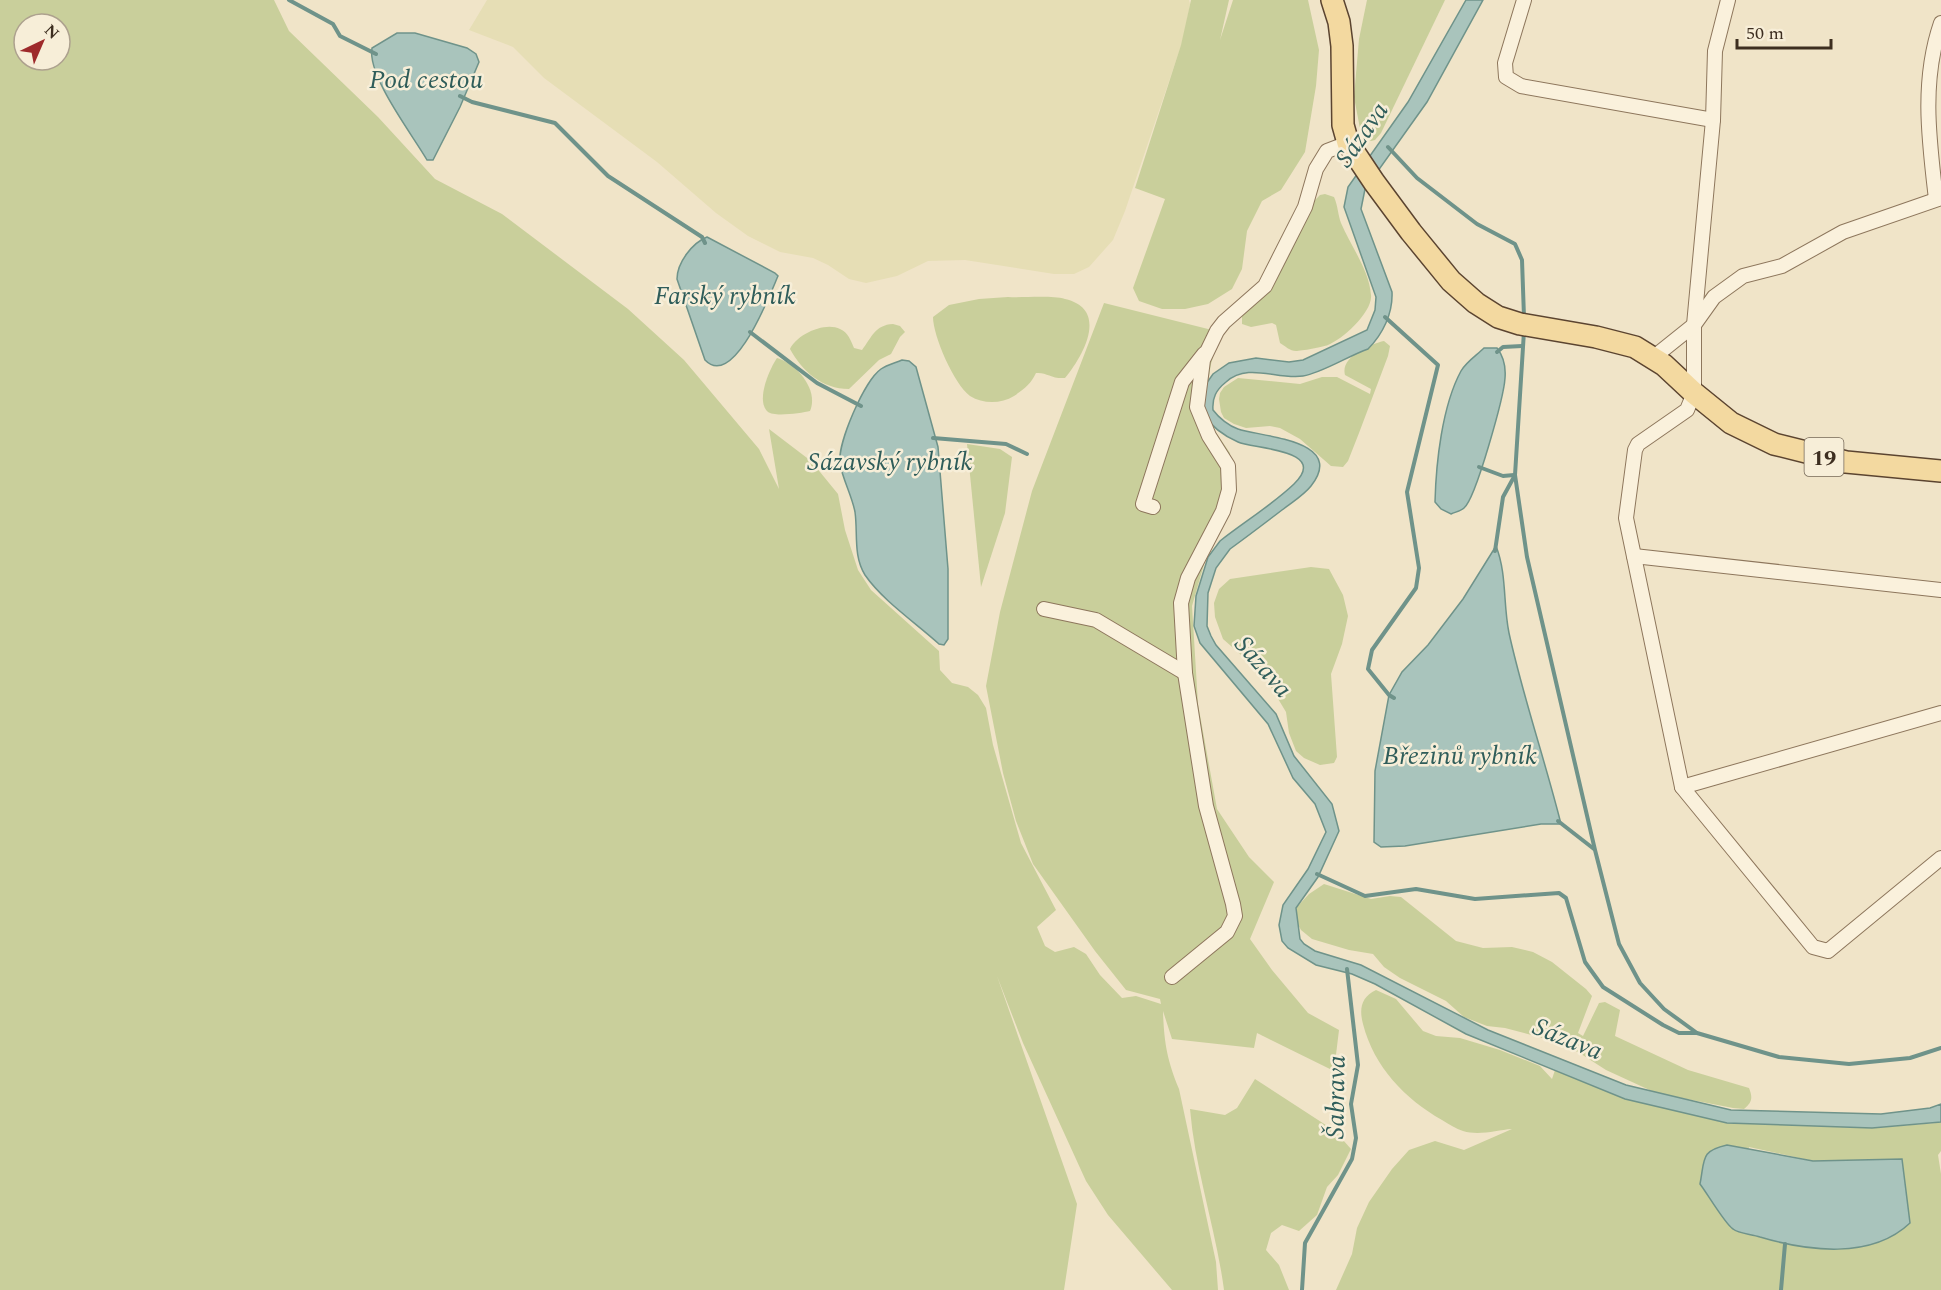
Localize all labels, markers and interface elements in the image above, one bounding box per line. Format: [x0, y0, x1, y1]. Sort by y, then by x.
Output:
north arrow [12, 12, 72, 72]
scale bar [1737, 12, 1832, 50]
text: N [39, 19, 65, 45]
text: 50 m [1746, 20, 1784, 47]
water label: Pod cestou [369, 60, 484, 100]
water label: Sázava [1325, 94, 1399, 176]
water label: Farský rybník [654, 276, 796, 316]
road number: 19 [1804, 438, 1844, 476]
water label: Sázavský rybník [807, 442, 973, 482]
water label: Sázava [1224, 626, 1302, 707]
water label: Březinů rybník [1383, 736, 1537, 776]
water label: Sázava [1527, 1007, 1609, 1071]
water label: Šabrava [1315, 1055, 1357, 1139]

